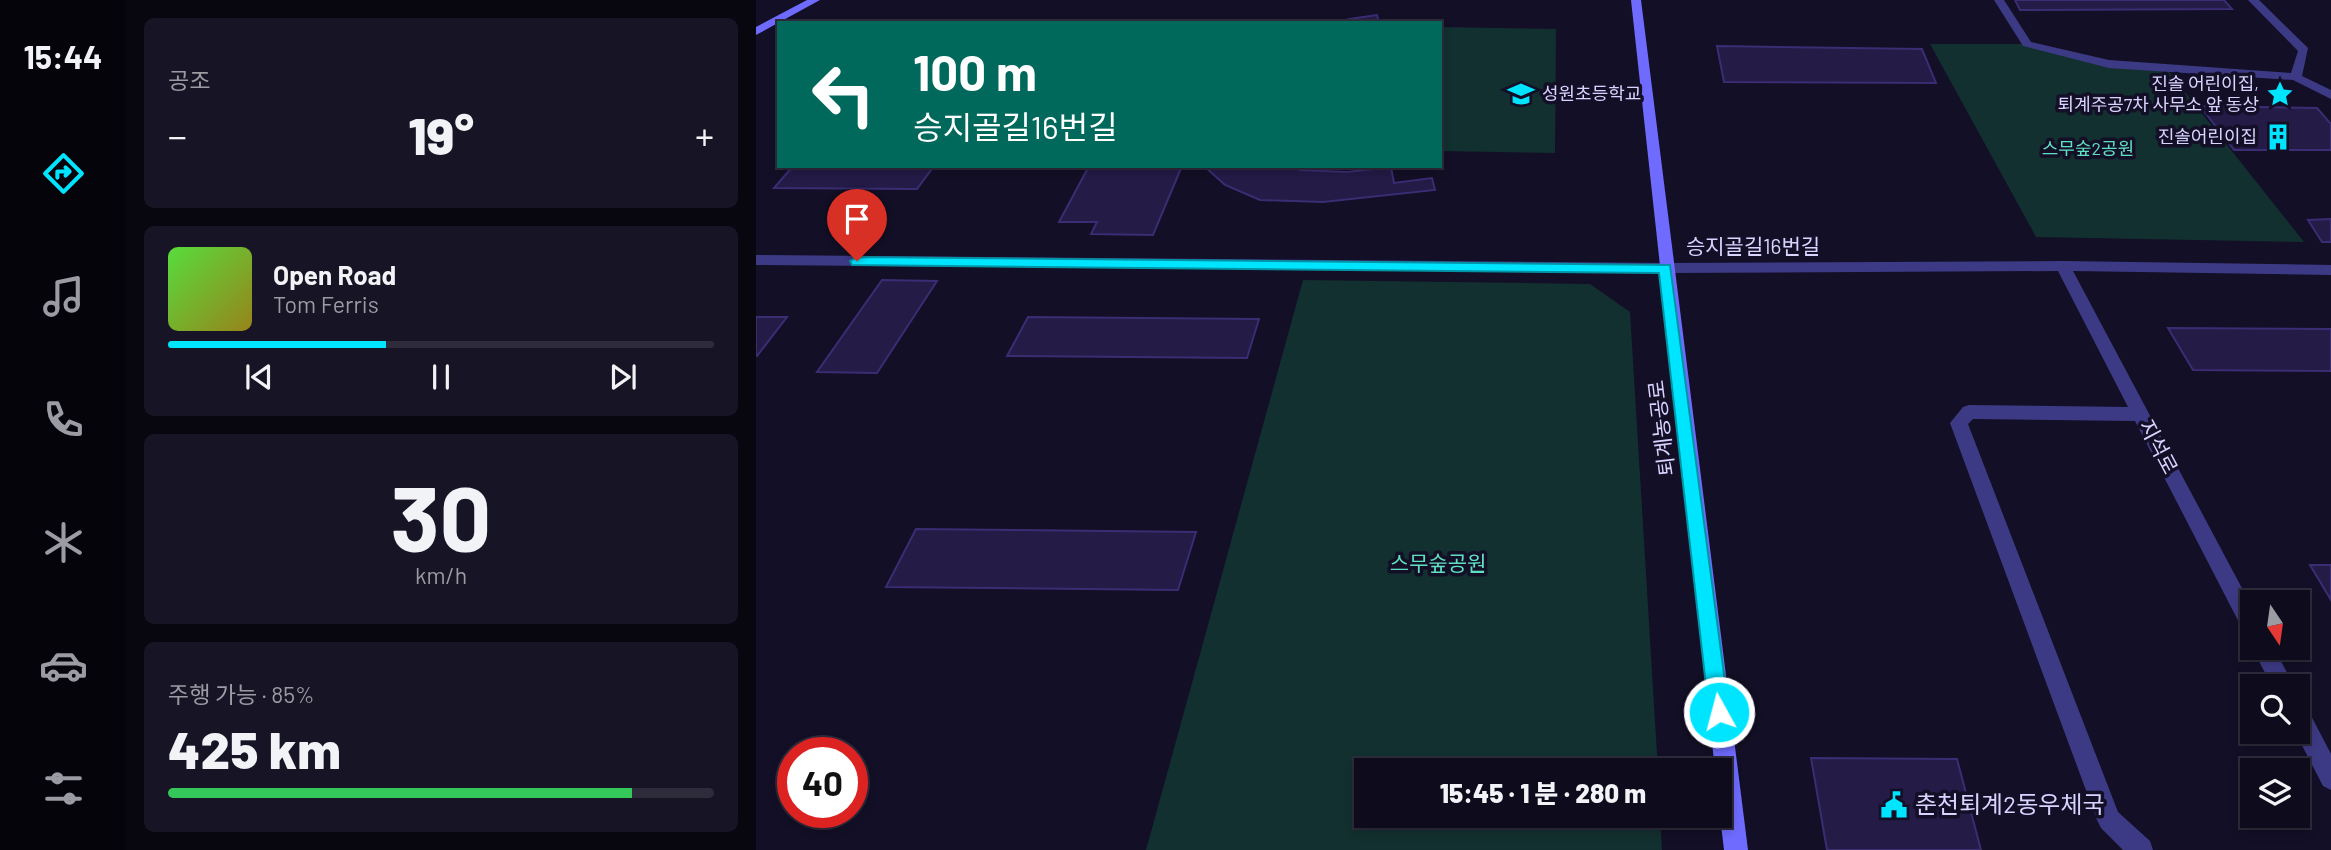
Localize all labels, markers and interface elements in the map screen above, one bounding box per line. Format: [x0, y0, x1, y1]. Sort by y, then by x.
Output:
text: 15:44 [24, 37, 102, 75]
text: 100 m [913, 42, 1037, 101]
icon: left [798, 49, 889, 140]
text: 공조 [168, 66, 210, 94]
place label: 진솔 어린이집, 퇴계주공7차 사무소 앞 동상 [2058, 72, 2259, 115]
school or university icon: 성원초등학교 [1506, 79, 1536, 109]
place icon: 진솔 어린이집, 퇴계주공7차 사무소 앞 동상 [2265, 79, 2295, 109]
place label: 성원초등학교 [1542, 82, 1641, 104]
text: 19° [408, 103, 474, 165]
text: 승지골길16번길 [913, 107, 1117, 145]
text: − [168, 112, 187, 158]
text: + [695, 112, 714, 158]
building icon: 진솔어린이집 [2263, 122, 2293, 152]
place label: 진솔어린이집 [2158, 125, 2257, 147]
park label: 스무숲2공원 [2042, 137, 2134, 159]
icon: directions [39, 149, 88, 198]
pin [827, 189, 887, 261]
icon: arrive [838, 200, 876, 238]
street label: 승지골길16번길 [1686, 233, 1820, 258]
text: Open Road [273, 259, 396, 290]
icon: music [39, 272, 88, 321]
text: Tom Ferris [273, 290, 379, 318]
icon: previous [240, 358, 278, 396]
icon: pause [422, 358, 460, 396]
icon: next [604, 358, 642, 396]
street label: 퇴계농공로 [1642, 379, 1679, 478]
icon: phone [39, 395, 88, 444]
street label: 지석로 [2135, 415, 2184, 478]
text: 30 [390, 461, 492, 570]
icon: climate [39, 518, 88, 567]
park label: 스무숲공원 [1390, 550, 1486, 575]
text: km/h [415, 561, 467, 589]
north arrow [2240, 590, 2310, 660]
map controls [2240, 590, 2310, 828]
icon: car [39, 641, 88, 690]
button: search [2240, 674, 2310, 744]
position arrow [1682, 675, 1756, 749]
text: 주행 가능 · 85% [168, 680, 315, 708]
text: 425 km [168, 717, 341, 779]
speed limit sign: 40 [777, 737, 868, 828]
button: layers [2240, 758, 2310, 828]
icon: filters [39, 764, 88, 813]
text: 15:45 · 1 분 · 280 m [1440, 777, 1646, 808]
place label: 춘천퇴계2동우체국 [1915, 789, 2105, 818]
public building icon: 춘천퇴계2동우체국 [1879, 790, 1909, 820]

